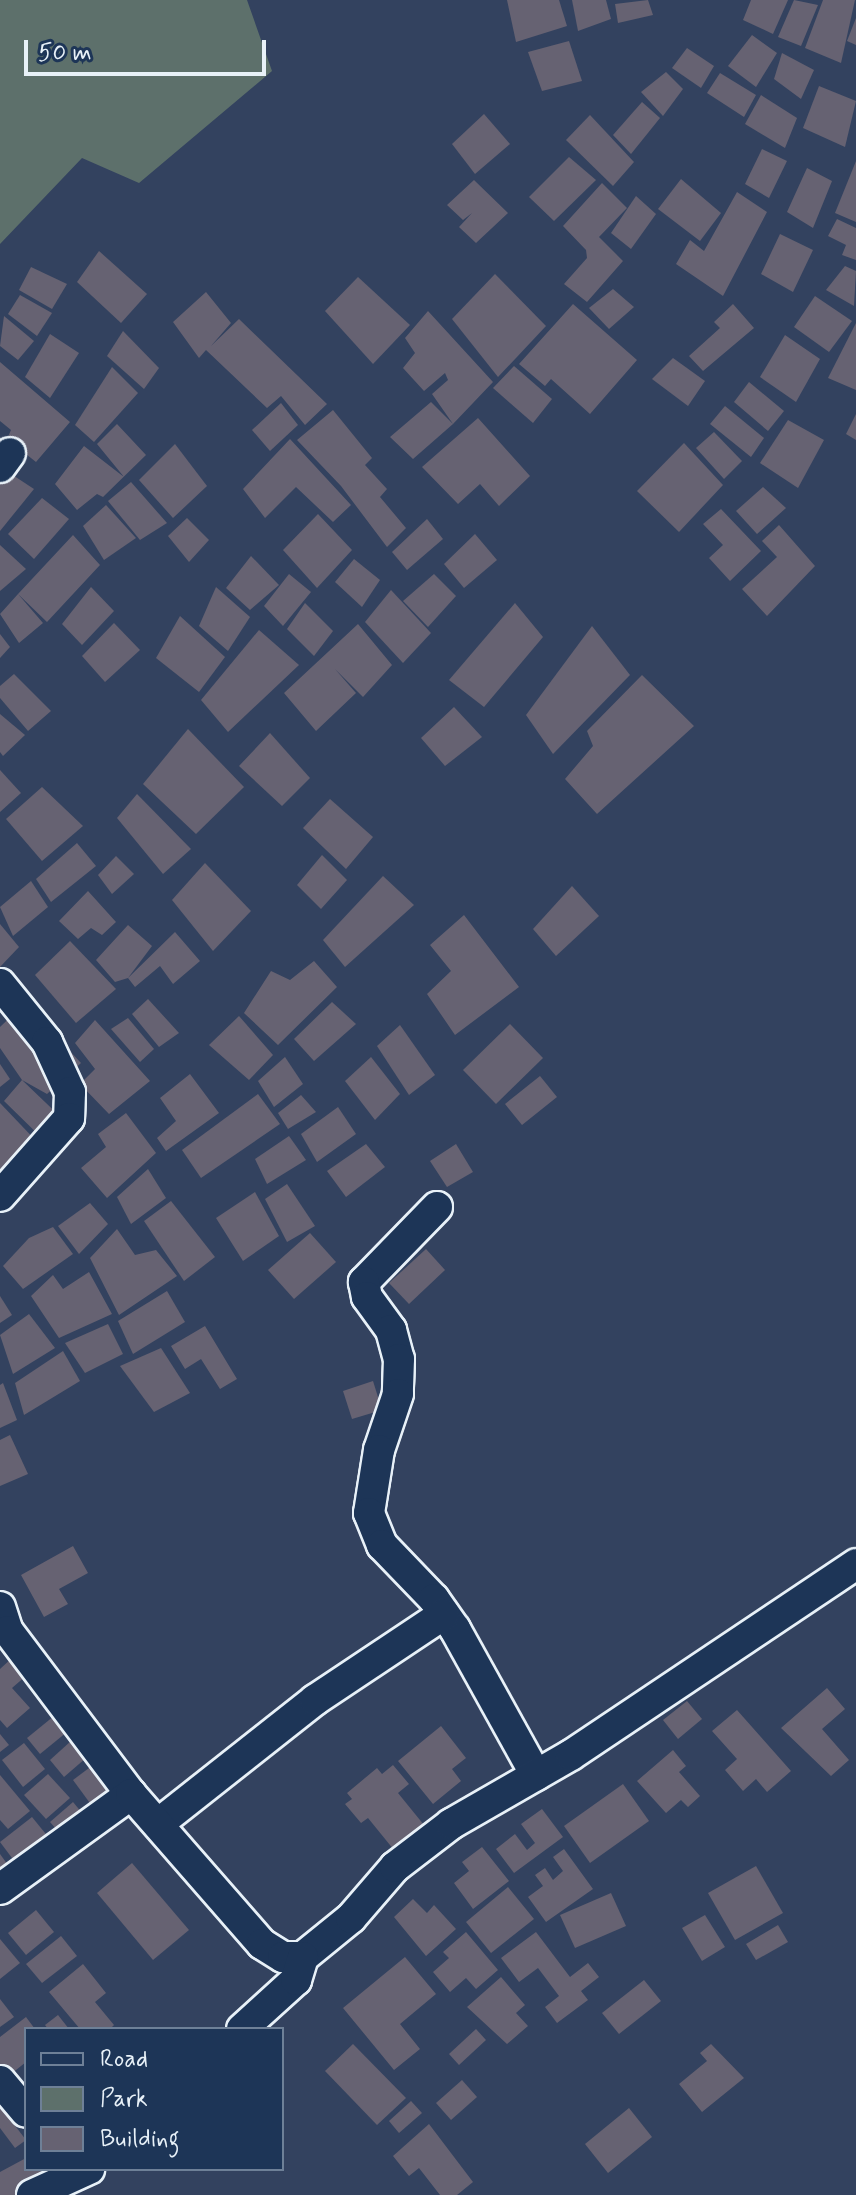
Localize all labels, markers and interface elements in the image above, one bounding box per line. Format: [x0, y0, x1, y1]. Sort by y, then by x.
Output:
scale bar [28, 24, 270, 74]
text: 50 m [38, 38, 92, 69]
legend [24, 2027, 284, 2171]
text: Road [100, 2044, 148, 2075]
text: Park [100, 2084, 148, 2115]
text: Building [100, 2124, 180, 2155]

